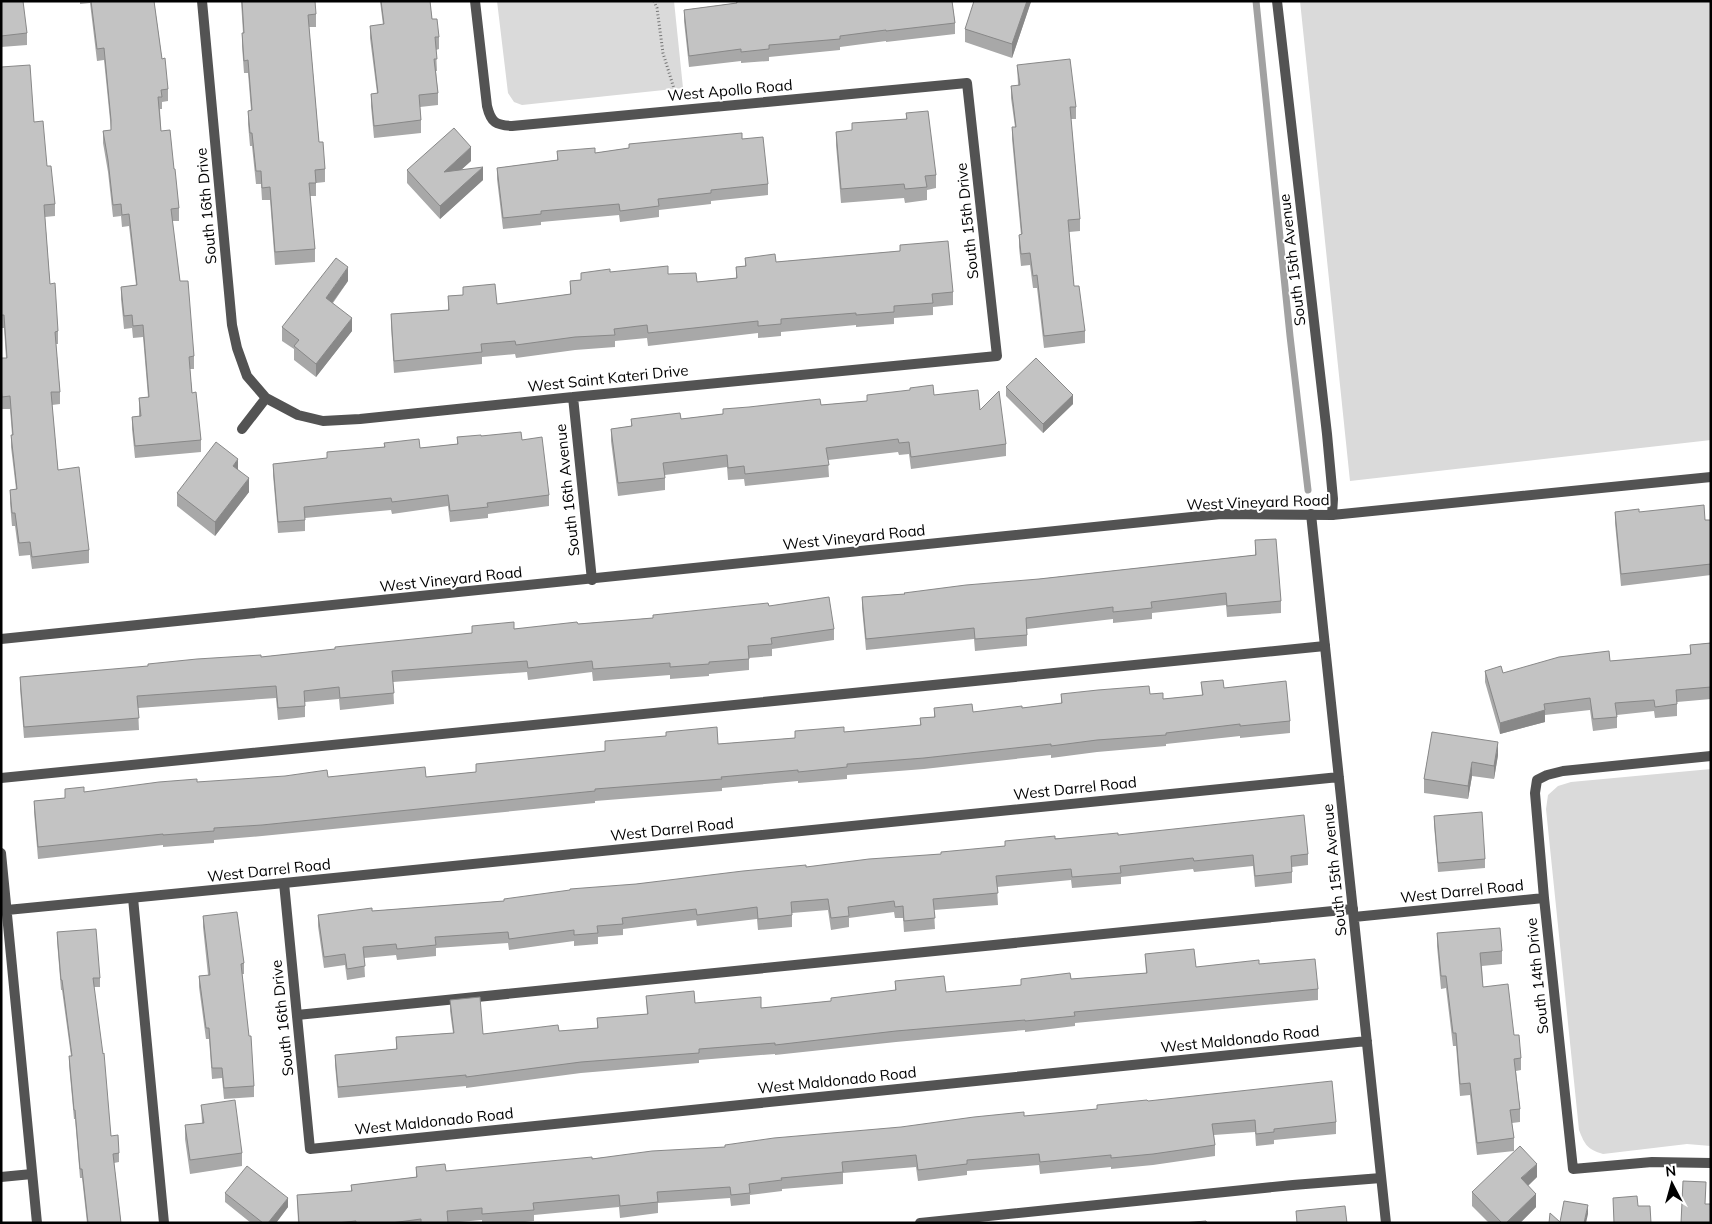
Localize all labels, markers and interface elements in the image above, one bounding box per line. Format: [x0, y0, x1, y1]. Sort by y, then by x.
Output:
street label: West Apollo Road [667, 75, 793, 105]
street label: South 16th Drive [191, 147, 221, 265]
street label: South 15th Drive [951, 162, 983, 280]
street label: South 15th Avenue [1274, 193, 1310, 327]
street label: West Saint Kateri Drive [527, 360, 689, 396]
street label: South 16th Avenue [551, 423, 583, 557]
street label: West Vineyard Road [1186, 490, 1330, 514]
street label: West Vineyard Road [782, 520, 926, 554]
street label: West Vineyard Road [379, 562, 523, 596]
street label: West Darrel Road [1012, 772, 1138, 804]
street label: South 15th Avenue [1318, 803, 1350, 937]
street label: West Darrel Road [609, 813, 735, 845]
street label: West Darrel Road [206, 854, 332, 886]
street label: West Darrel Road [1399, 875, 1525, 907]
street label: South 14th Drive [1521, 917, 1553, 1035]
street label: South 16th Drive [266, 959, 298, 1077]
street label: West Maldonado Road [1160, 1021, 1320, 1057]
street label: West Maldonado Road [757, 1062, 917, 1098]
street label: West Maldonado Road [354, 1103, 514, 1139]
north arrow [1647, 1159, 1697, 1209]
text: N [1664, 1162, 1677, 1181]

